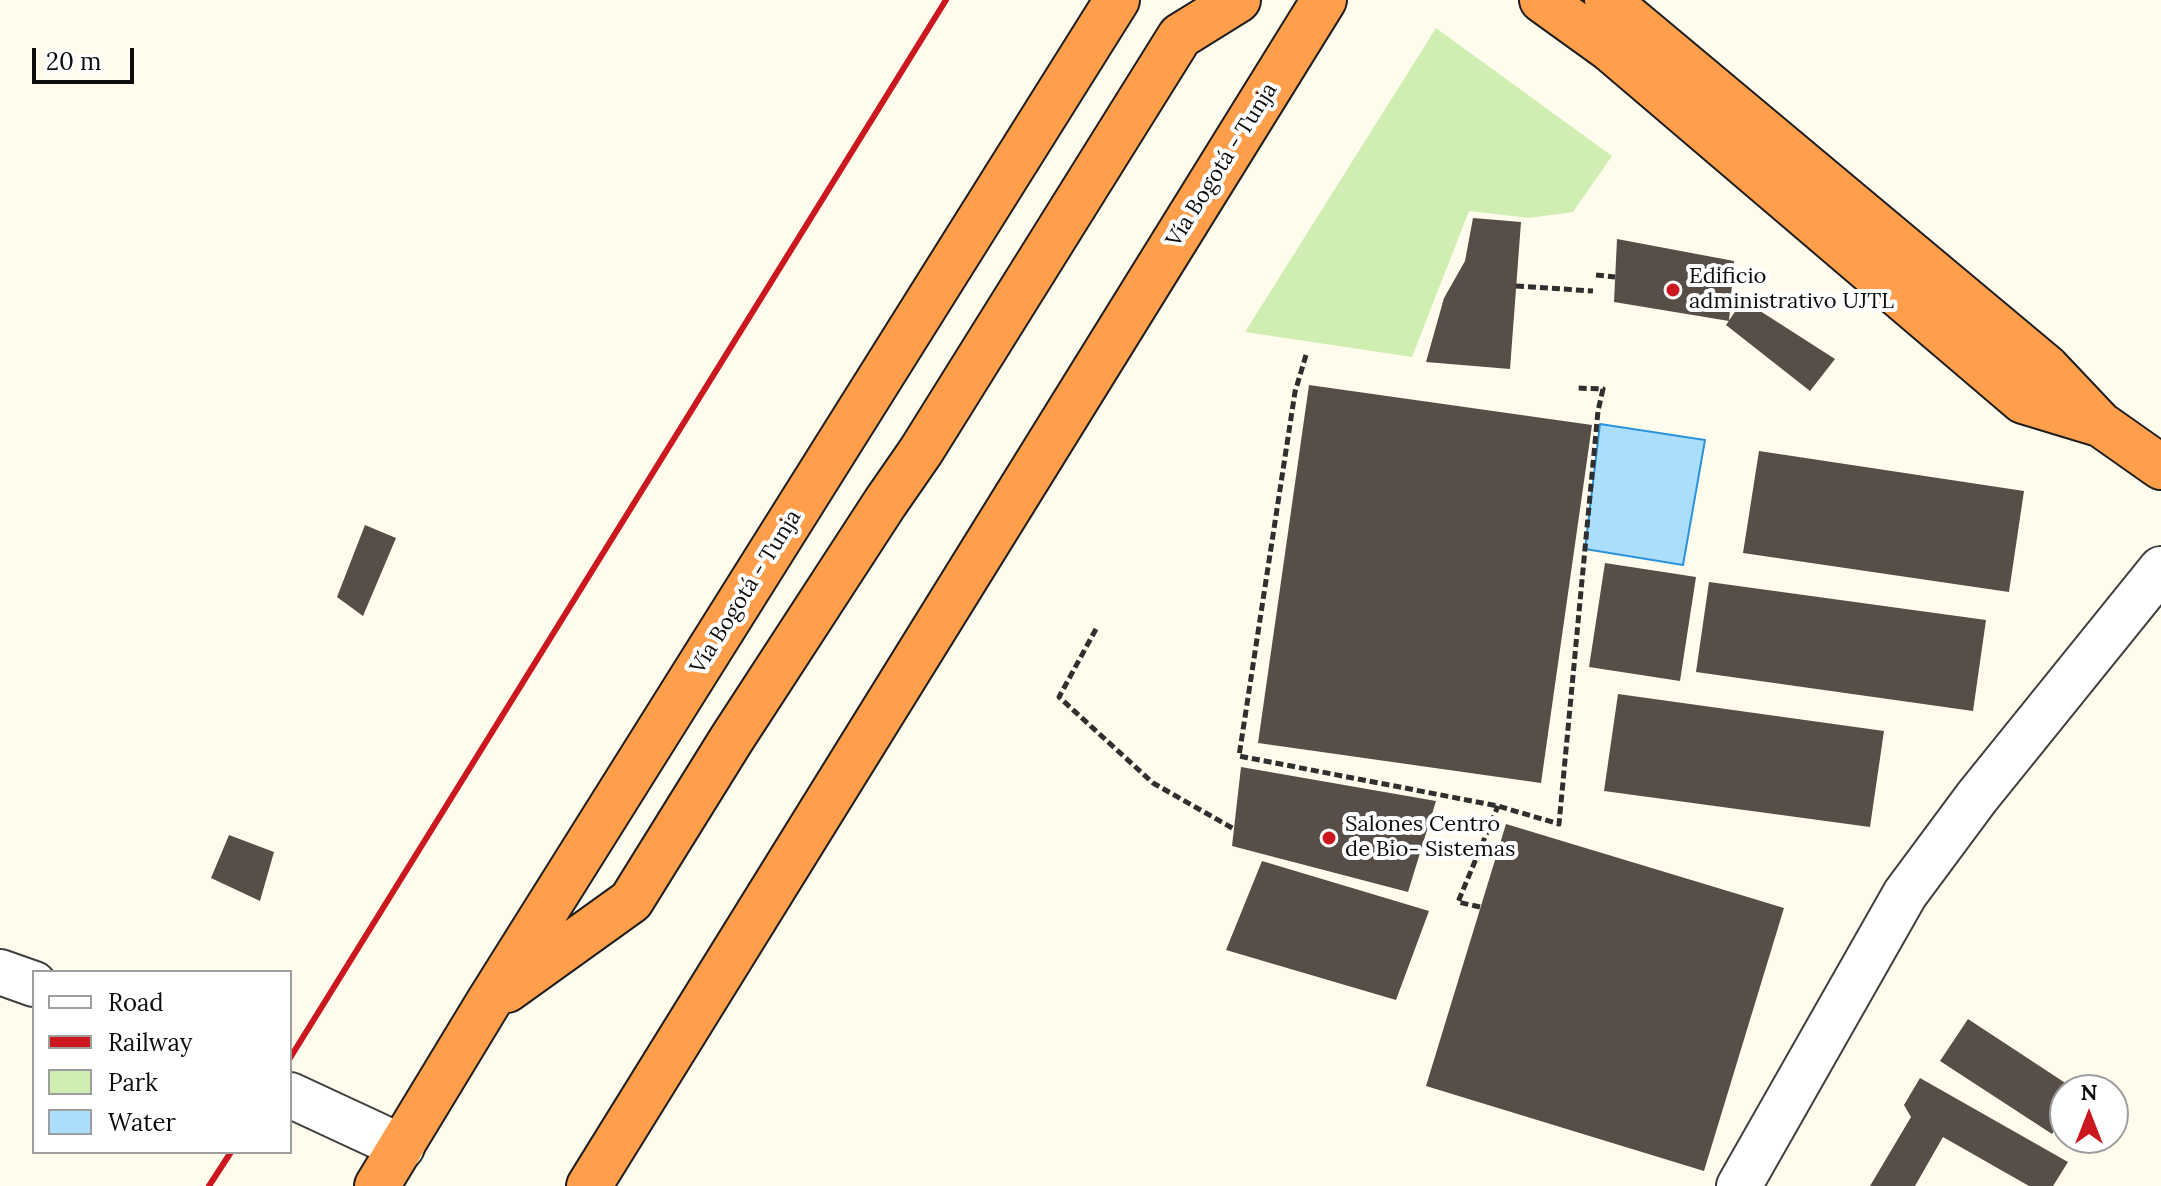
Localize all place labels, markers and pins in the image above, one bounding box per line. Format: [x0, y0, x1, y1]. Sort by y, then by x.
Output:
place label: Edificio administrativo UJTL [1689, 264, 1894, 316]
marker: Edificio administrativo UJTL [1664, 281, 1682, 299]
place label: Salones Centro de Bio- Sistemas [1345, 812, 1515, 864]
marker: Salones Centro de Bio- Sistemas [1320, 829, 1338, 847]

